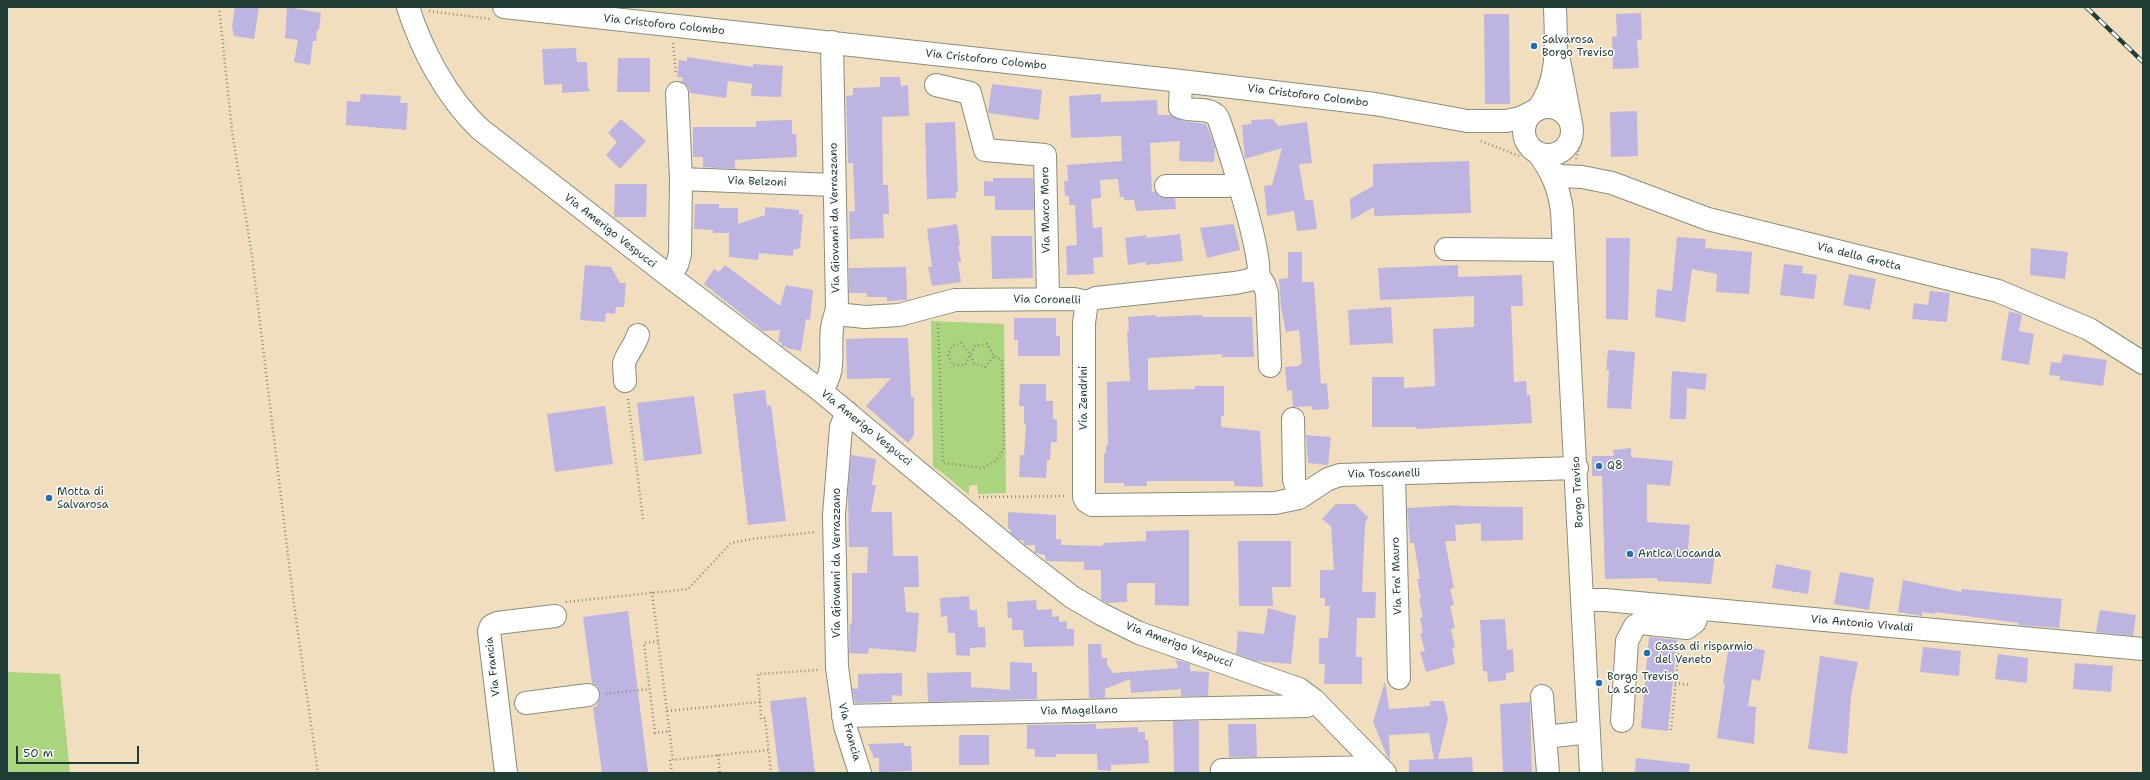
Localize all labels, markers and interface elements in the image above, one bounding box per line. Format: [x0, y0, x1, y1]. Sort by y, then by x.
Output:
street label: Via Cristoforo Colombo [603, 12, 725, 38]
place label: Salvarosa Borgo Treviso [1542, 33, 1614, 59]
marker: Salvarosa Borgo Treviso [1529, 41, 1539, 51]
street label: Via Cristoforo Colombo [925, 47, 1047, 73]
street label: Via Cristoforo Colombo [1247, 82, 1369, 110]
street label: Via Giovanni da Verrazzano [827, 143, 843, 293]
street label: Via Marco Moro [1039, 166, 1053, 254]
street label: Via Belzoni [727, 174, 787, 190]
street label: Via Amerigo Vespucci [561, 191, 659, 271]
street label: Via della Grotta [1815, 240, 1903, 274]
street label: Via Coronelli [1013, 293, 1081, 307]
street label: Via Zendrini [1077, 366, 1091, 430]
street label: Via Amerigo Vespucci [818, 387, 914, 469]
street label: Borgo Treviso [1570, 456, 1586, 528]
place label: Q8 [1607, 459, 1623, 473]
marker: Q8 [1594, 461, 1604, 471]
street label: Via Toscanelli [1347, 467, 1421, 481]
place label: Motta di Salvarosa [57, 485, 109, 511]
street label: Via Giovanni da Verrazzano [830, 488, 844, 638]
marker: Motta di Salvarosa [44, 493, 54, 503]
street label: Via Fra' Mauro [1389, 537, 1405, 615]
place label: Antica Locanda [1638, 547, 1721, 561]
marker: Antica Locanda [1625, 549, 1635, 559]
street label: Via Antonio Vivaldi [1810, 613, 1914, 635]
street label: Via Amerigo Vespucci [1124, 619, 1234, 671]
street label: Via Francia [483, 637, 503, 697]
place label: Cassa di risparmio del Veneto [1655, 640, 1753, 666]
marker: Cassa di risparmio del Veneto [1642, 648, 1652, 658]
place label: Borgo Treviso La Scoa [1607, 670, 1679, 696]
marker: Borgo Treviso La Scoa [1594, 678, 1604, 688]
street label: Via Francia [835, 701, 863, 763]
street label: Via Magellano [1040, 704, 1118, 718]
scale bar [18, 738, 141, 764]
text: 50 m [23, 745, 53, 761]

